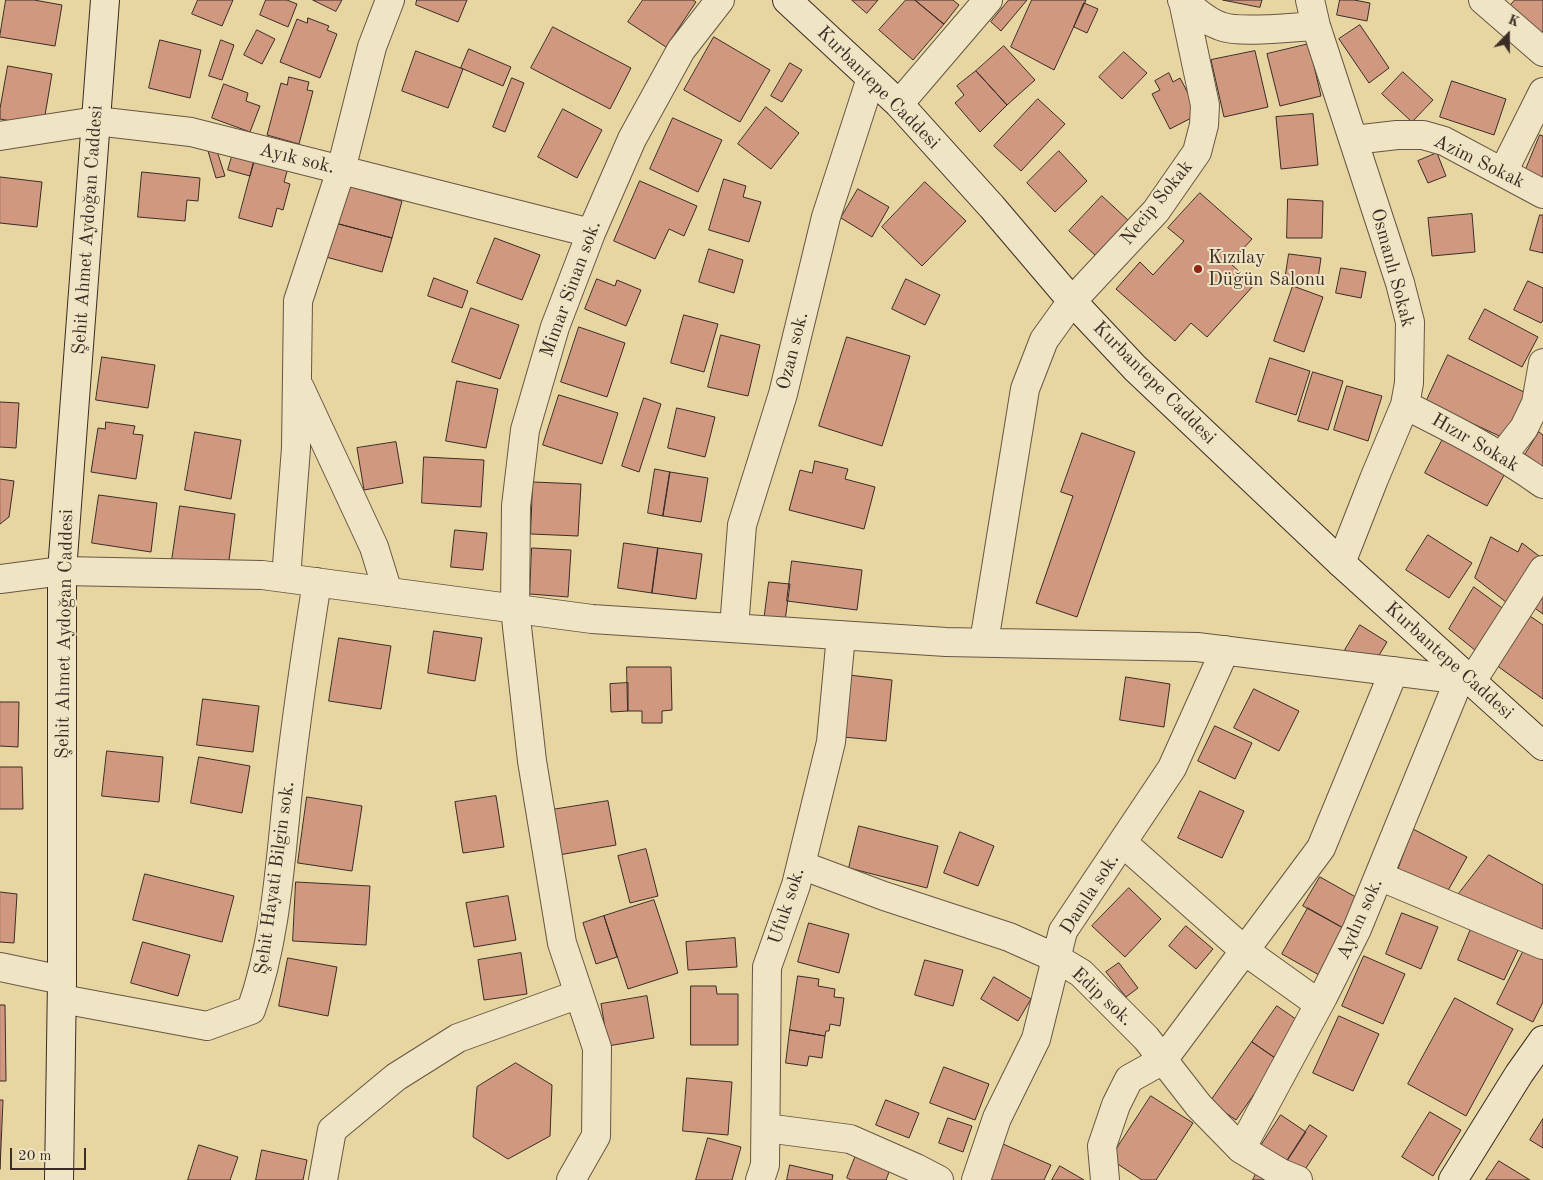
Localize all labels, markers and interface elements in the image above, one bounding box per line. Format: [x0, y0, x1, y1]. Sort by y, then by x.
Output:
north arrow [1483, 10, 1533, 60]
text: K [1506, 13, 1521, 30]
street label: Kurbantepe Caddesi [812, 22, 944, 154]
street label: Şehit Ahmet Aydoğan Caddesi [68, 104, 108, 356]
street label: Azim Sokak [1430, 130, 1528, 194]
street label: Ayık sok. [257, 139, 337, 179]
street label: Necip Sokak [1116, 156, 1198, 250]
street label: Osmanlı Sokak [1365, 206, 1419, 330]
street label: Mimar Sinan sok. [536, 218, 606, 360]
place label: Kızılay Düğün Salonu [1208, 247, 1325, 291]
marker: Kızılay Düğün Salonu [1192, 263, 1204, 275]
street label: Ozan sok. [772, 310, 814, 392]
street label: Kurbantepe Caddesi [1088, 317, 1220, 449]
street label: Hızır Sokak [1427, 409, 1523, 477]
street label: Şehit Ahmet Aydoğan Caddesi [51, 509, 79, 759]
street label: Kurbantepe Caddesi [1380, 597, 1518, 725]
street label: Şehit Hayati Bilgin sok. [250, 780, 300, 976]
street label: Damla sok. [1055, 849, 1125, 939]
street label: Ufuk sok. [764, 865, 810, 947]
street label: Aydın sok. [1332, 875, 1388, 963]
street label: Edip sok. [1066, 963, 1138, 1031]
scale bar [12, 1138, 89, 1170]
text: 20 m [18, 1149, 52, 1164]

